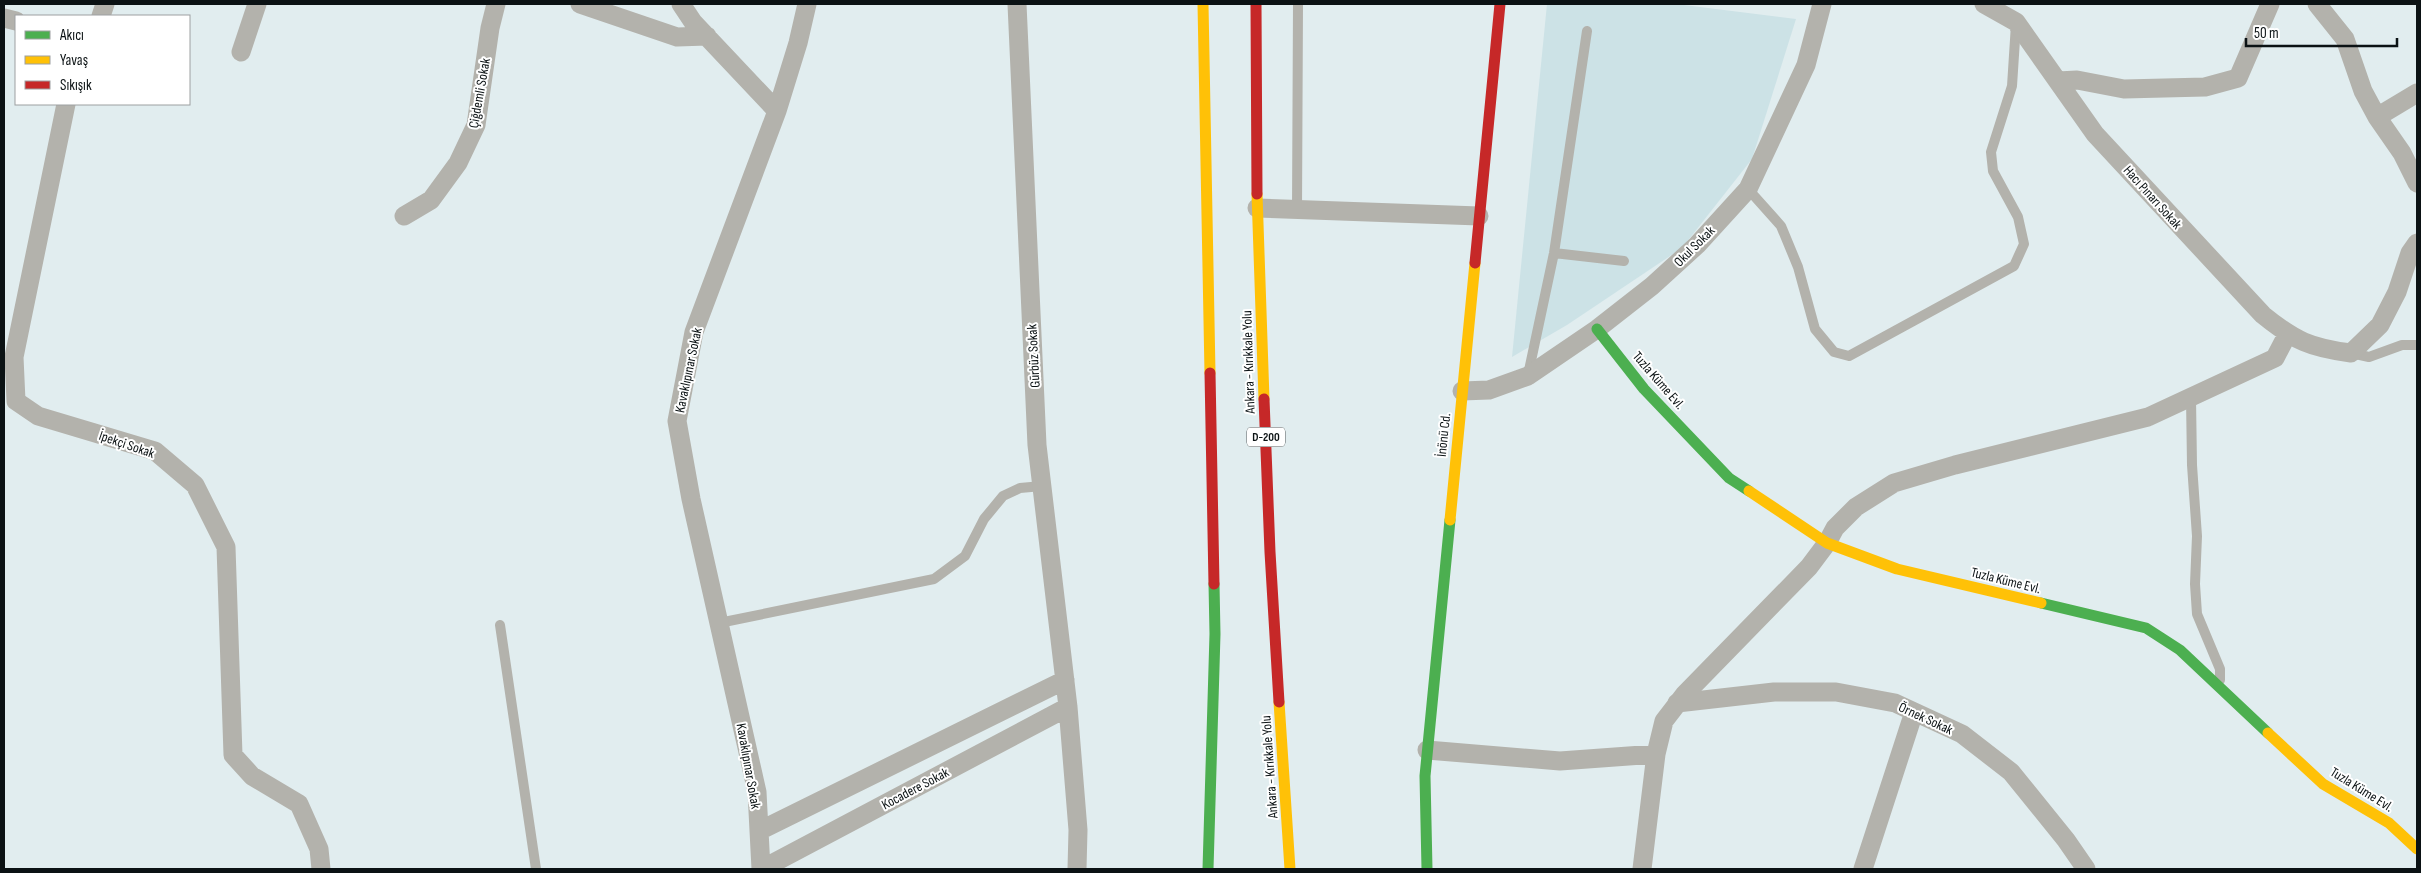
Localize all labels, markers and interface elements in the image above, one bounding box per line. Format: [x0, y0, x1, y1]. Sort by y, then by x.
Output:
legend [15, 15, 190, 105]
scale bar [2246, 15, 2397, 47]
text: 50 m [2254, 24, 2279, 43]
text: Akıcı [59, 26, 84, 45]
text: Yavaş [60, 51, 88, 70]
street label: Çiğdemli Sokak [465, 56, 494, 130]
text: Sıkışık [60, 76, 92, 95]
street label: Hacı Pınarı Sokak [2120, 162, 2186, 233]
street label: Okul Sokak [1670, 222, 1719, 270]
street label: Ankara - Kırıkkale Yolu [1238, 310, 1259, 415]
street label: Gürbüz Sokak [1023, 323, 1044, 388]
street label: Kavaklıpınar Sokak [671, 325, 706, 414]
street label: Tuzla Küme Evl. [1629, 348, 1688, 413]
street label: İnönü Cd. [1433, 412, 1454, 458]
street label: İpekçi Sokak [97, 427, 157, 462]
road number: D-200 [1247, 428, 1285, 447]
street label: Tuzla Küme Evl. [1969, 564, 2042, 597]
street label: Örnek Sokak [1896, 698, 1956, 739]
street label: Ankara - Kırıkkale Yolu [1257, 715, 1282, 820]
street label: Kavaklıpınar Sokak [733, 722, 765, 811]
street label: Kocadere Sokak [879, 763, 952, 813]
street label: Tuzla Küme Evl. [2327, 763, 2396, 815]

